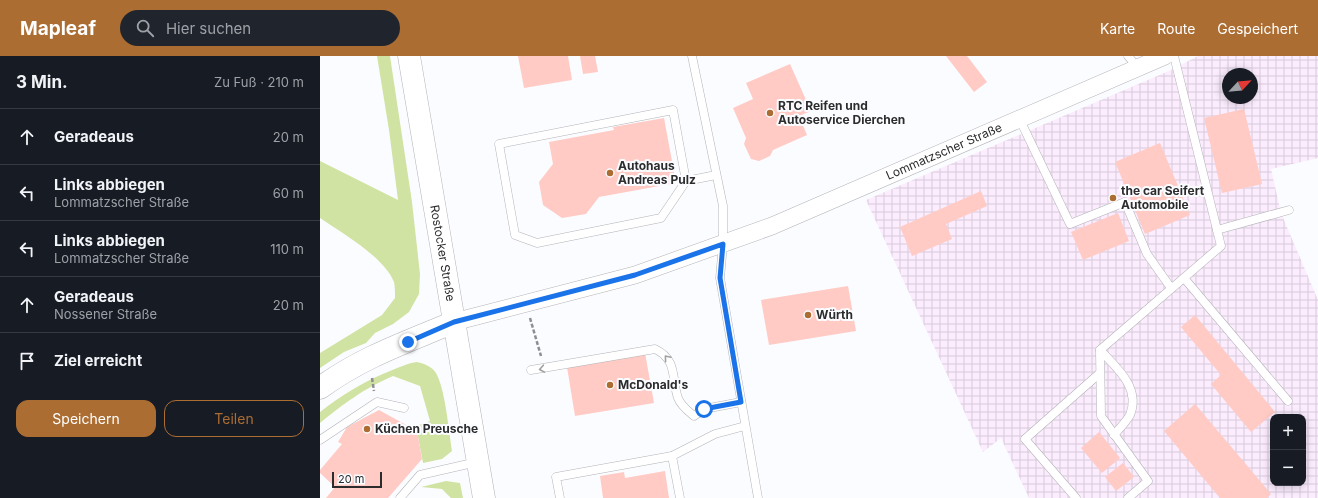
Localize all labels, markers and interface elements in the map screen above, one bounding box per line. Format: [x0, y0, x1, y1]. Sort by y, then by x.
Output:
search box [120, 10, 400, 46]
text: Mapleaf [20, 17, 96, 40]
icon: search [134, 17, 156, 39]
text: Hier suchen [166, 19, 251, 38]
text: Karte [1100, 20, 1135, 37]
text: Route [1157, 20, 1195, 37]
text: Gespeichert [1217, 20, 1298, 37]
north arrow [1222, 68, 1258, 104]
text: 3 Min. [16, 72, 68, 92]
text: Zu Fuß · 210 m [214, 74, 304, 90]
place label: RTC Reifen und Autoservice Dierchen [778, 98, 905, 127]
marker: RTC Reifen und Autoservice Dierchen [765, 108, 775, 118]
street label: Lommatzscher Straße [884, 119, 1004, 183]
icon: ahead [16, 126, 38, 148]
text: Geradeaus [54, 127, 134, 146]
text: 20 m [273, 129, 304, 145]
place label: Autohaus Andreas Pulz [618, 158, 696, 187]
marker: Autohaus Andreas Pulz [605, 168, 615, 178]
text: Links abbiegen [54, 175, 165, 194]
icon: left [16, 182, 38, 204]
place label: the car Seifert Automobile [1121, 183, 1205, 212]
text: 60 m [273, 185, 304, 201]
marker: the car Seifert Automobile [1108, 193, 1118, 203]
text: Lommatzscher Straße [54, 194, 189, 210]
street label: Rostocker Straße [427, 204, 459, 302]
text: Links abbiegen [54, 231, 165, 250]
icon: left [16, 238, 38, 260]
text: 110 m [270, 241, 304, 257]
text: Lommatzscher Straße [54, 250, 189, 266]
text: Geradeaus [54, 287, 134, 306]
icon: ahead [16, 294, 38, 316]
text: 20 m [273, 297, 304, 313]
text: Nossener Straße [54, 306, 157, 322]
place label: Würth [816, 307, 853, 322]
marker: Würth [803, 310, 813, 320]
route end [399, 333, 417, 351]
icon: arrive [16, 350, 38, 372]
text: Ziel erreicht [54, 351, 142, 370]
one-way arrow [664, 355, 671, 363]
one-way arrow [539, 364, 545, 373]
place label: McDonald's [618, 377, 688, 392]
marker: McDonald's [605, 380, 615, 390]
button: Speichern [16, 400, 156, 437]
button: Teilen [164, 400, 304, 437]
route start [695, 400, 713, 418]
map controls [1270, 414, 1306, 486]
button: + [1270, 414, 1306, 450]
place label: Küchen Preusche [375, 421, 478, 436]
marker: Küchen Preusche [362, 424, 372, 434]
button: − [1270, 450, 1306, 486]
scale bar [332, 470, 382, 489]
text: 20 m [338, 472, 364, 486]

